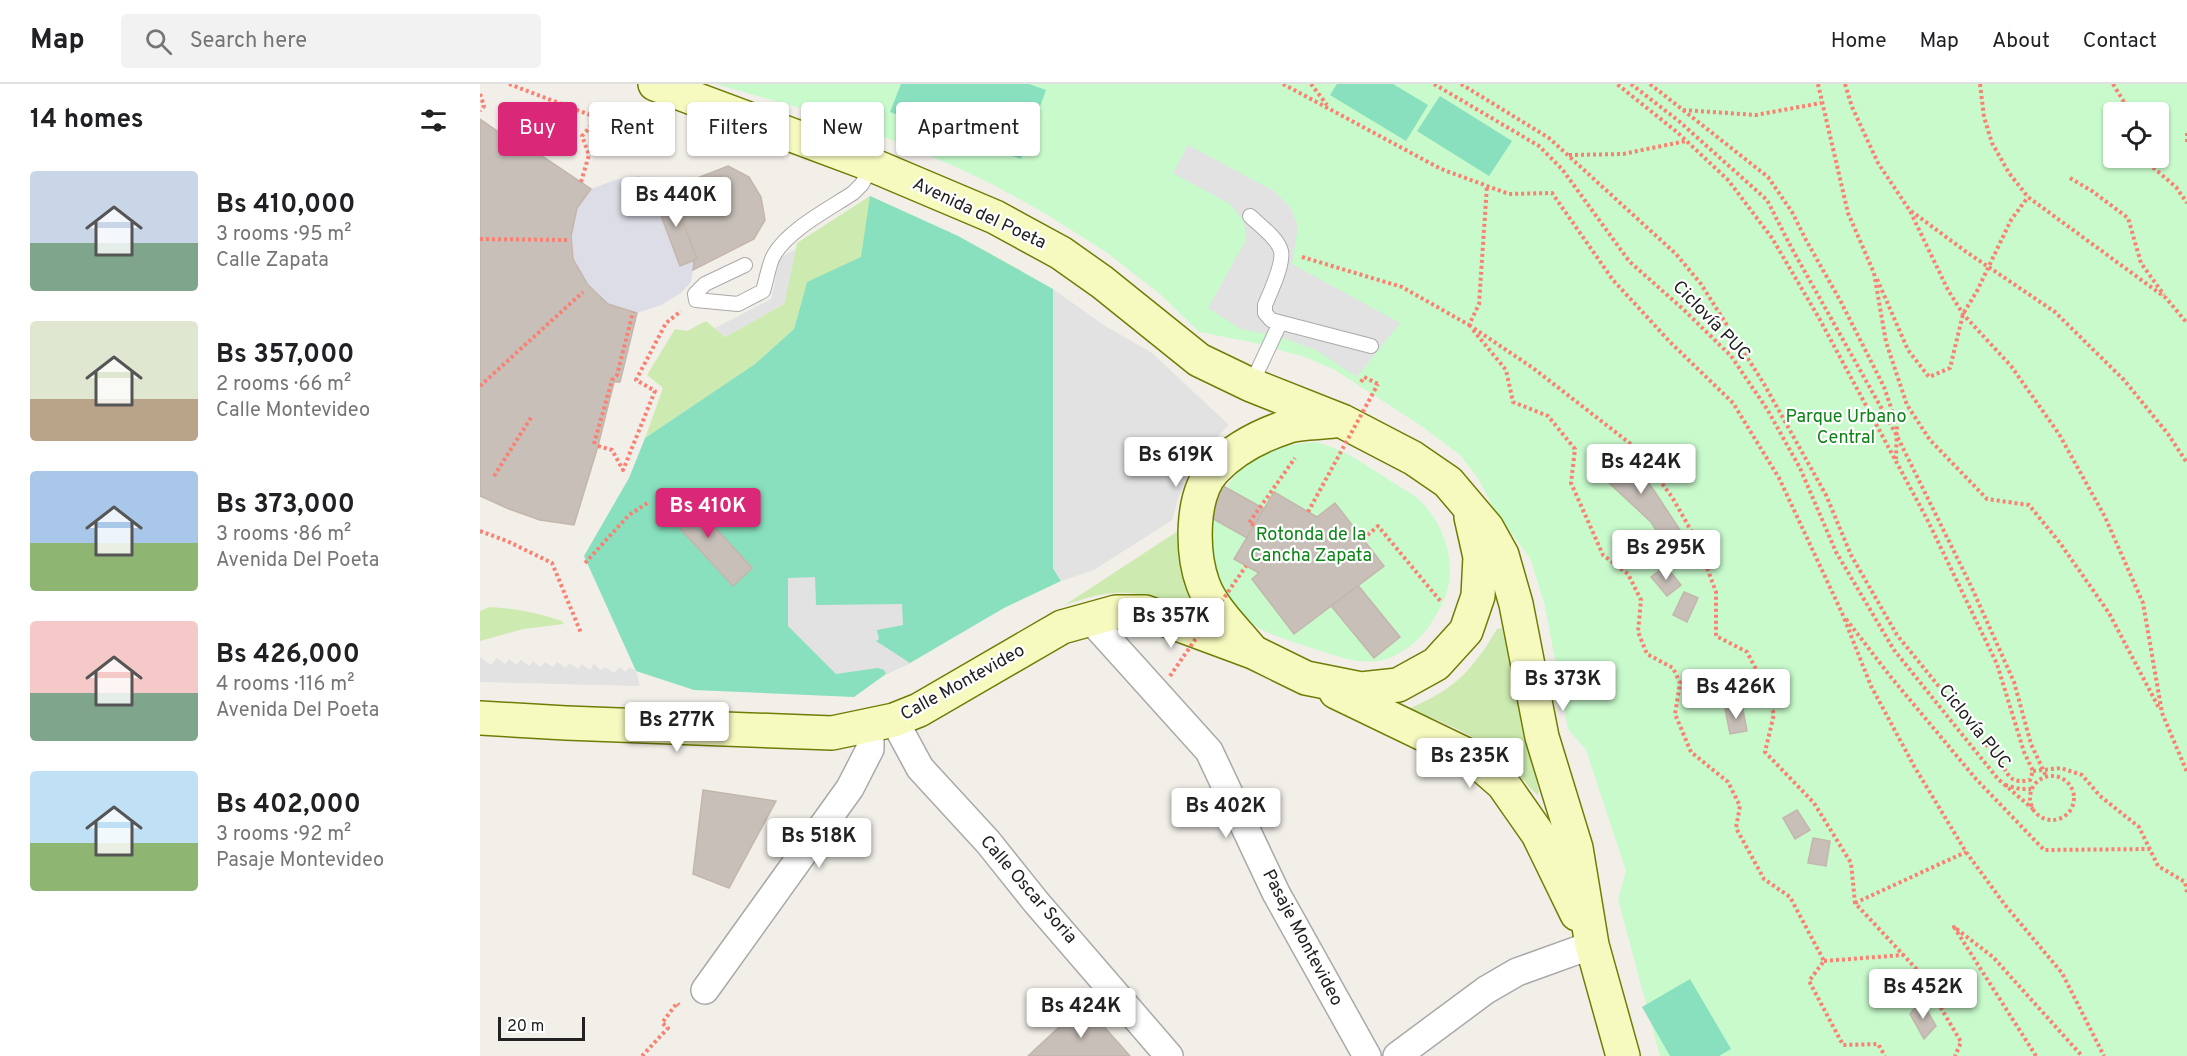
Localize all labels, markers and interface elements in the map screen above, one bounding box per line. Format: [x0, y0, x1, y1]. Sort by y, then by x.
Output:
search box [121, 14, 541, 68]
text: Map [30, 23, 85, 59]
icon: search [142, 25, 175, 58]
text: Search here [190, 28, 307, 55]
text: Home [1831, 28, 1887, 55]
text: Map [1920, 28, 1959, 55]
text: About [1992, 28, 2050, 55]
text: Contact [2083, 28, 2157, 55]
chip: Buy [498, 102, 577, 156]
chip: Rent [589, 102, 675, 156]
chip: Filters [687, 102, 789, 156]
chip: New [801, 102, 884, 156]
chip: Apartment [896, 102, 1040, 156]
map controls [2103, 102, 2169, 168]
button: locate [2103, 102, 2169, 168]
text: 14 homes [30, 104, 144, 137]
icon: filters [417, 104, 450, 137]
street label: Avenida del Poeta [908, 173, 1050, 255]
pin: Bs 440K [621, 177, 731, 228]
text: Bs 440K [635, 183, 717, 209]
text: Bs 410,000 [216, 189, 355, 222]
icon: home [78, 195, 150, 267]
text: 3 rooms · 95 m² [216, 222, 352, 248]
text: Calle Zapata [216, 248, 329, 274]
street label: Ciclovía PUC [1667, 276, 1755, 366]
text: Bs 357,000 [216, 339, 354, 372]
icon: home [78, 345, 150, 417]
text: 2 rooms · 66 m² [216, 372, 351, 398]
text: Calle Montevideo [216, 398, 370, 424]
park label: Parque Urbano Central [1785, 406, 1907, 450]
pin: Bs 619K [1121, 437, 1231, 488]
text: Bs 619K [1138, 443, 1214, 469]
pin: Bs 424K [1586, 444, 1696, 495]
text: Bs 424K [1601, 450, 1681, 476]
pin: Bs 410K [653, 488, 763, 539]
text: Bs 373,000 [216, 489, 355, 522]
text: Bs 410K [670, 494, 746, 520]
icon: home [78, 495, 150, 567]
text: 3 rooms · 86 m² [216, 522, 351, 548]
park label: Rotonda de la Cancha Zapata [1250, 524, 1372, 568]
pin: Bs 295K [1611, 530, 1721, 581]
text: Bs 295K [1626, 536, 1706, 562]
text: Avenida Del Poeta [216, 548, 379, 574]
pin: Bs 357K [1116, 598, 1226, 649]
text: Bs 357K [1132, 604, 1210, 630]
text: Bs 426,000 [216, 639, 360, 672]
street label: Calle Montevideo [897, 639, 1029, 727]
icon: home [78, 645, 150, 717]
pin: Bs 373K [1508, 661, 1618, 712]
text: Bs 373K [1525, 667, 1601, 693]
pin: Bs 426K [1681, 669, 1791, 720]
text: 4 rooms · 116 m² [216, 672, 354, 698]
text: Bs 426K [1696, 675, 1776, 701]
street label: Ciclovía PUC [1933, 680, 2015, 774]
text: Avenida Del Poeta [216, 698, 379, 724]
pin: Bs 277K [622, 702, 732, 753]
text: Bs 277K [639, 708, 715, 734]
pin: Bs 235K [1415, 738, 1525, 789]
text: Bs 235K [1430, 744, 1510, 770]
pin: Bs 402K [1171, 788, 1281, 839]
text: Bs 402,000 [216, 789, 361, 822]
text: Bs 402K [1185, 794, 1267, 820]
icon: home [78, 795, 150, 867]
pin: Bs 518K [764, 818, 874, 869]
text: 3 rooms · 92 m² [216, 822, 351, 848]
text: Bs 518K [781, 824, 857, 850]
street label: Calle Oscar Soria [975, 831, 1081, 949]
text: Pasaje Montevideo [216, 848, 384, 874]
street label: Pasaje Montevideo [1256, 866, 1348, 1010]
pin: Bs 452K [1868, 969, 1978, 1020]
text: Bs 452K [1883, 975, 1963, 1001]
pin: Bs 424K [1026, 988, 1136, 1039]
text: Bs 424K [1041, 994, 1121, 1020]
scale bar [498, 1014, 585, 1042]
text: 20 m [507, 1017, 544, 1037]

